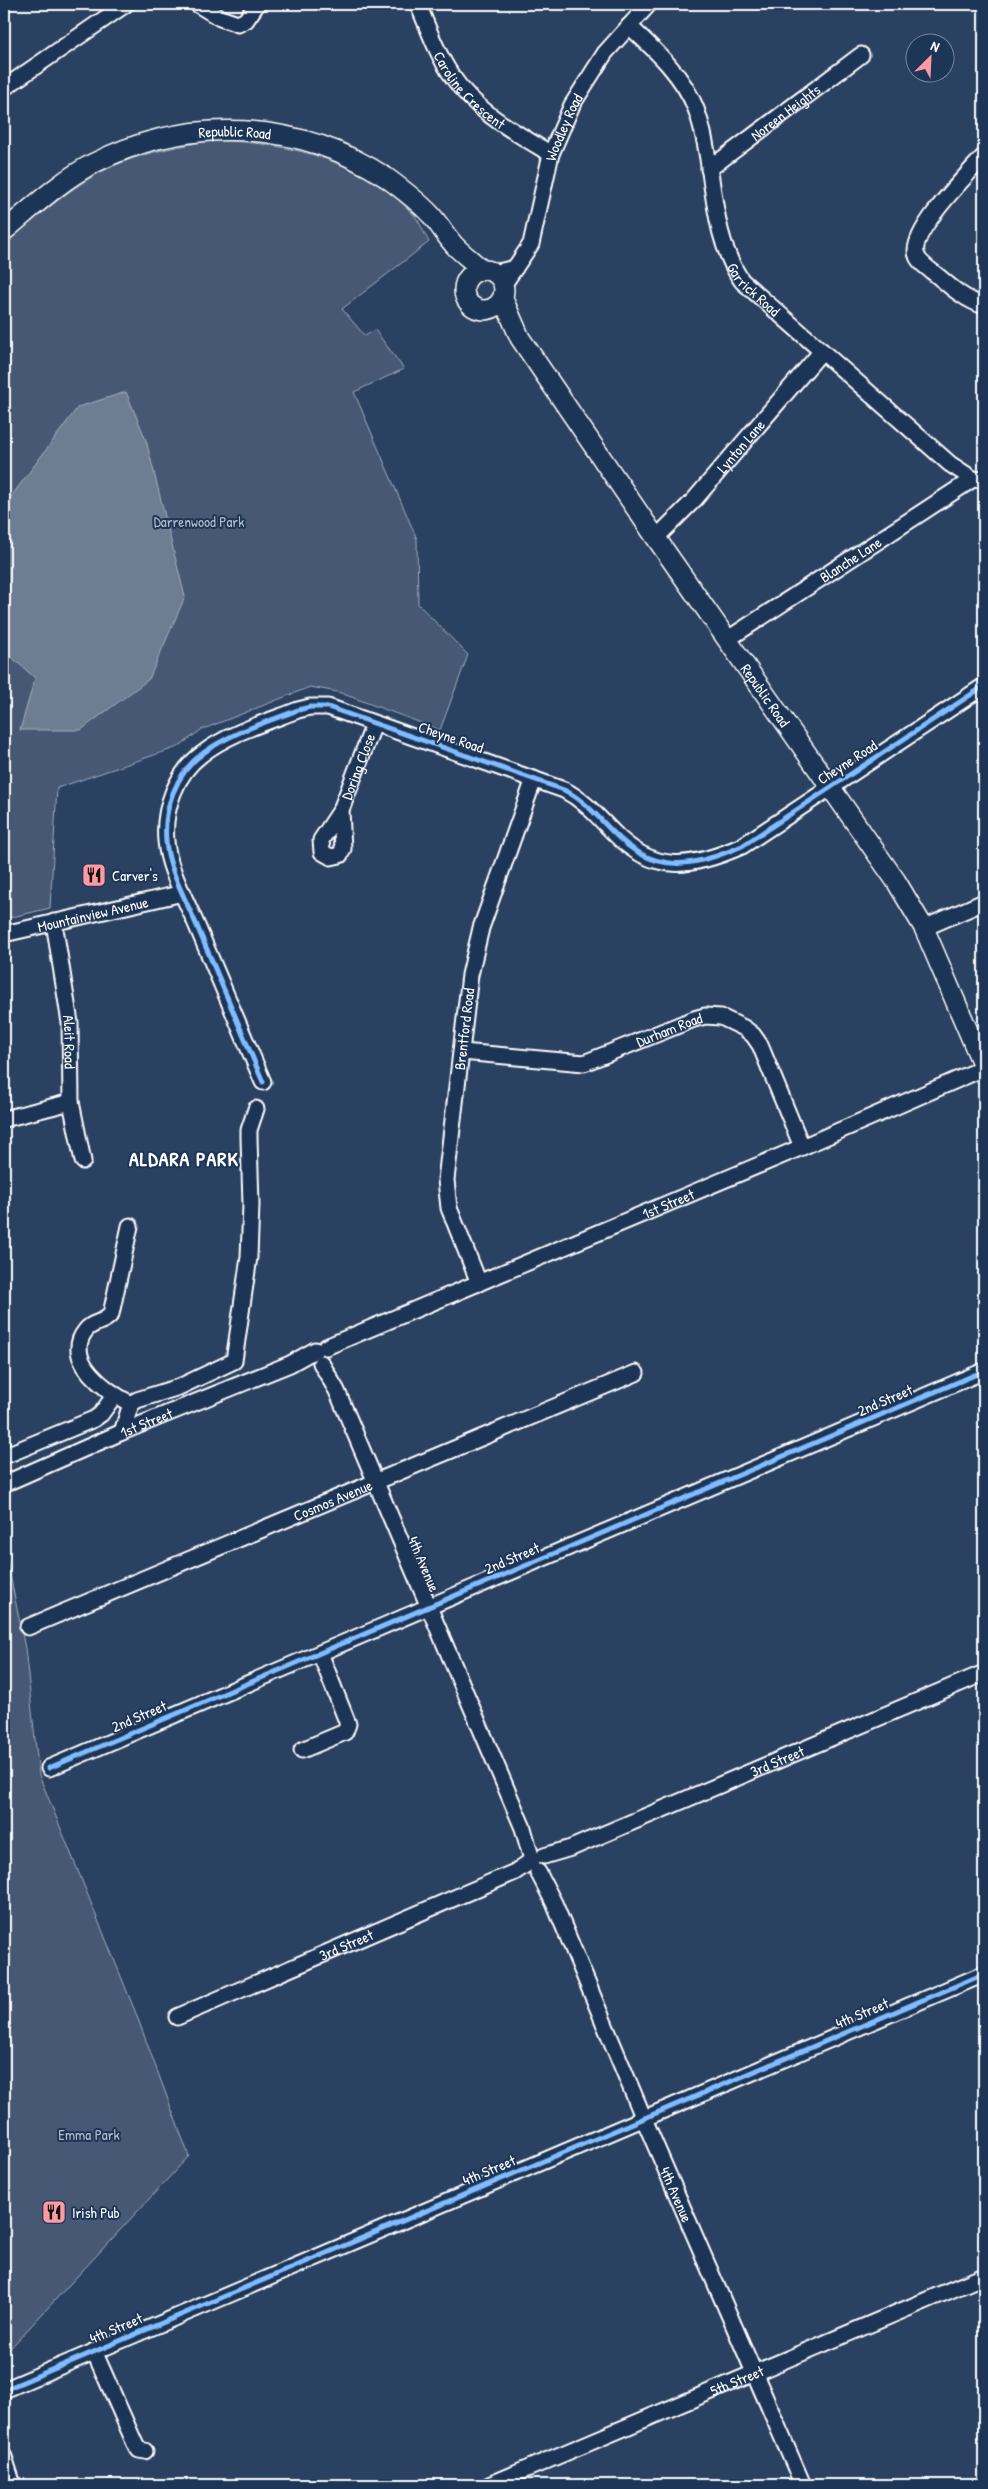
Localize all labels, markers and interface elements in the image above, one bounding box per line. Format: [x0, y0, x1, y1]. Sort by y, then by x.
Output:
north arrow [906, 32, 956, 82]
text: N [928, 35, 943, 56]
street label: Caroline Crescent [429, 48, 510, 134]
street label: Noreen Heights [746, 79, 824, 145]
street label: Woodley Road [539, 89, 587, 162]
street label: Republic Road [198, 120, 273, 144]
street label: Garrick Road [722, 259, 785, 321]
street label: Lynton Lane [711, 415, 769, 477]
park label: Darrenwood Park [154, 511, 244, 532]
street label: Blanche Lane [815, 531, 885, 587]
street label: Republic Road [736, 659, 795, 731]
street label: Cheyne Road [416, 716, 487, 758]
street label: Doring Close [335, 730, 380, 803]
street label: Cheyne Road [813, 735, 881, 789]
restaurant icon: Carver's [81, 862, 107, 888]
place label: Carver's [112, 865, 158, 886]
street label: Mountainview Avenue [35, 891, 150, 937]
street label: Brentford Road [448, 987, 479, 1071]
street label: Durham Road [633, 1007, 704, 1052]
street label: Aleit Road [58, 1013, 81, 1069]
district label: ALDARA PARK [129, 1145, 239, 1172]
street label: 1st Street [639, 1183, 698, 1224]
street label: 2nd Street [854, 1379, 917, 1421]
street label: 1st Street [117, 1402, 176, 1442]
street label: Cosmos Avenue [290, 1474, 375, 1526]
street label: 4th Avenue [403, 1533, 445, 1595]
street label: 2nd Street [481, 1537, 544, 1579]
street label: 2nd Street [108, 1695, 171, 1737]
street label: 3rd Street [747, 1740, 808, 1781]
street label: 3rd Street [316, 1923, 377, 1965]
street label: 4th Street [832, 1992, 892, 2034]
park label: Emma Park [58, 2124, 120, 2145]
street label: 4th Street [459, 2149, 519, 2191]
street label: 4th Avenue [655, 2163, 698, 2225]
restaurant icon: Irish Pub [41, 2199, 67, 2225]
place label: Irish Pub [72, 2202, 120, 2223]
street label: 4th Street [86, 2307, 146, 2349]
street label: 5th Street [707, 2359, 768, 2401]

